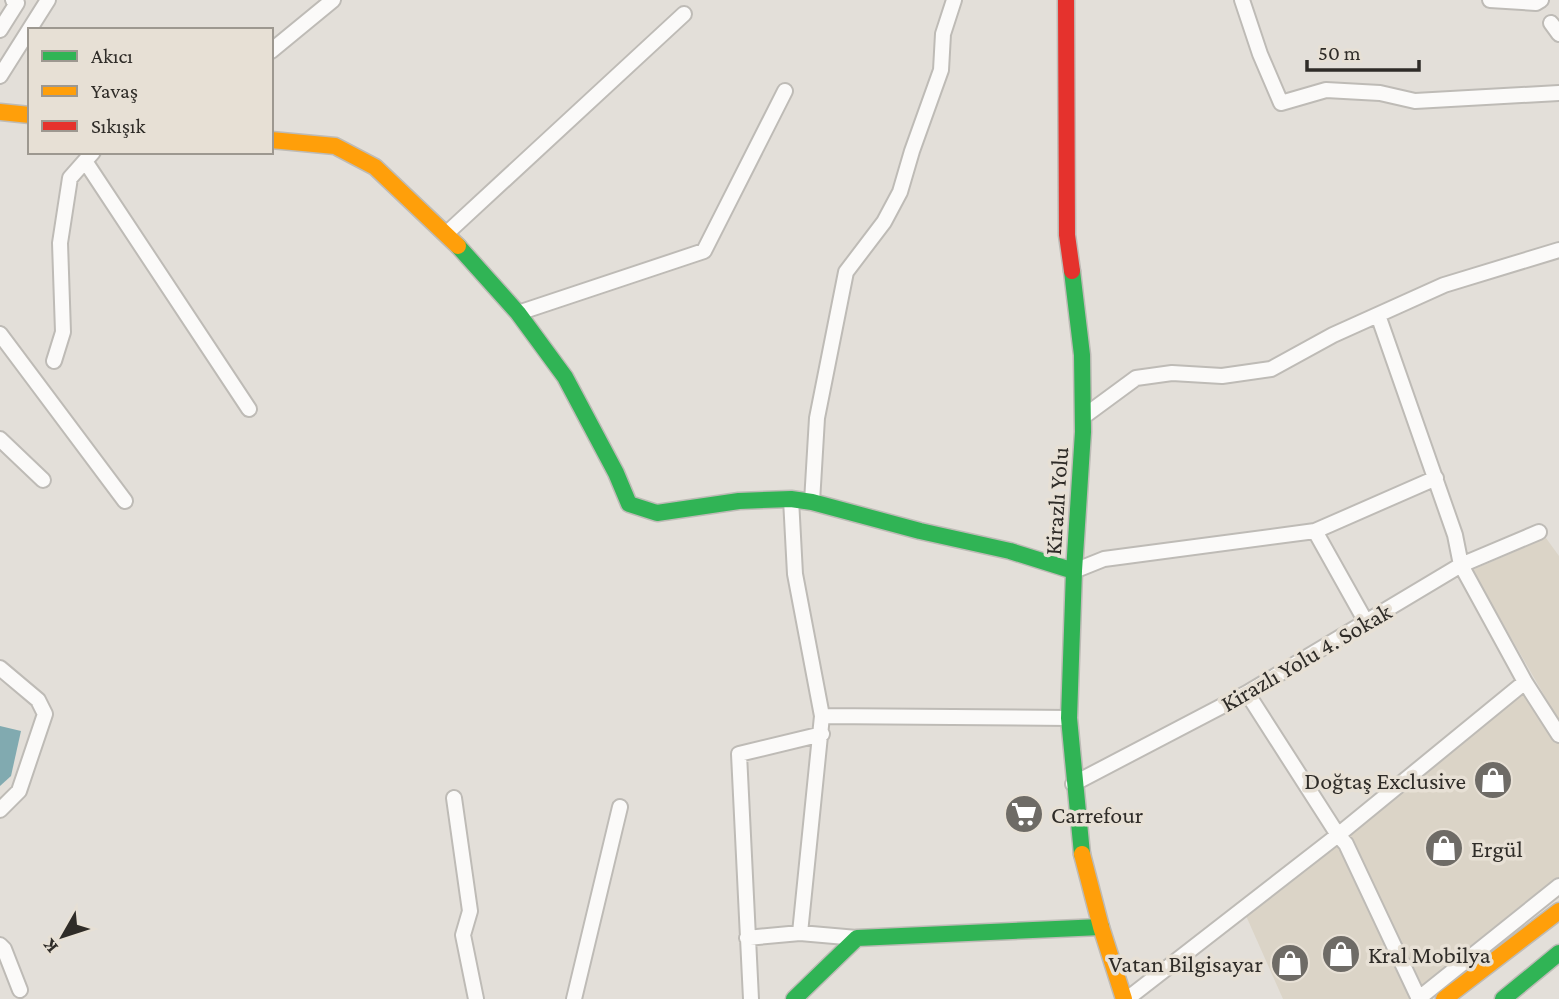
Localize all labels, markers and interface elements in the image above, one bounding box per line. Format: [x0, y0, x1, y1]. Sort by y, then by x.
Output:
legend [28, 28, 273, 154]
scale bar [1307, 28, 1419, 72]
text: 50 m [1318, 41, 1361, 65]
text: Akıcı [91, 44, 133, 68]
text: Yavaş [91, 79, 138, 103]
text: Sıkışık [91, 114, 146, 138]
street label: Kirazlı Yolu [1039, 446, 1073, 556]
street label: Kirazlı Yolu 4. Sokak [1216, 597, 1396, 717]
shop icon: Doğtaş Exclusive [1472, 759, 1514, 801]
place label: Doğtaş Exclusive [1304, 767, 1466, 794]
supermarket icon: Carrefour [1003, 793, 1045, 835]
place label: Carrefour [1051, 801, 1144, 828]
shop icon: Ergül [1423, 827, 1465, 869]
place label: Ergül [1471, 835, 1523, 862]
north arrow [28, 901, 98, 971]
shop icon: Kral Mobilya [1320, 933, 1362, 975]
text: K [38, 934, 62, 958]
place label: Kral Mobilya [1368, 941, 1491, 968]
shop icon: Vatan Bilgisayar [1269, 942, 1311, 984]
place label: Vatan Bilgisayar [1108, 950, 1263, 977]

